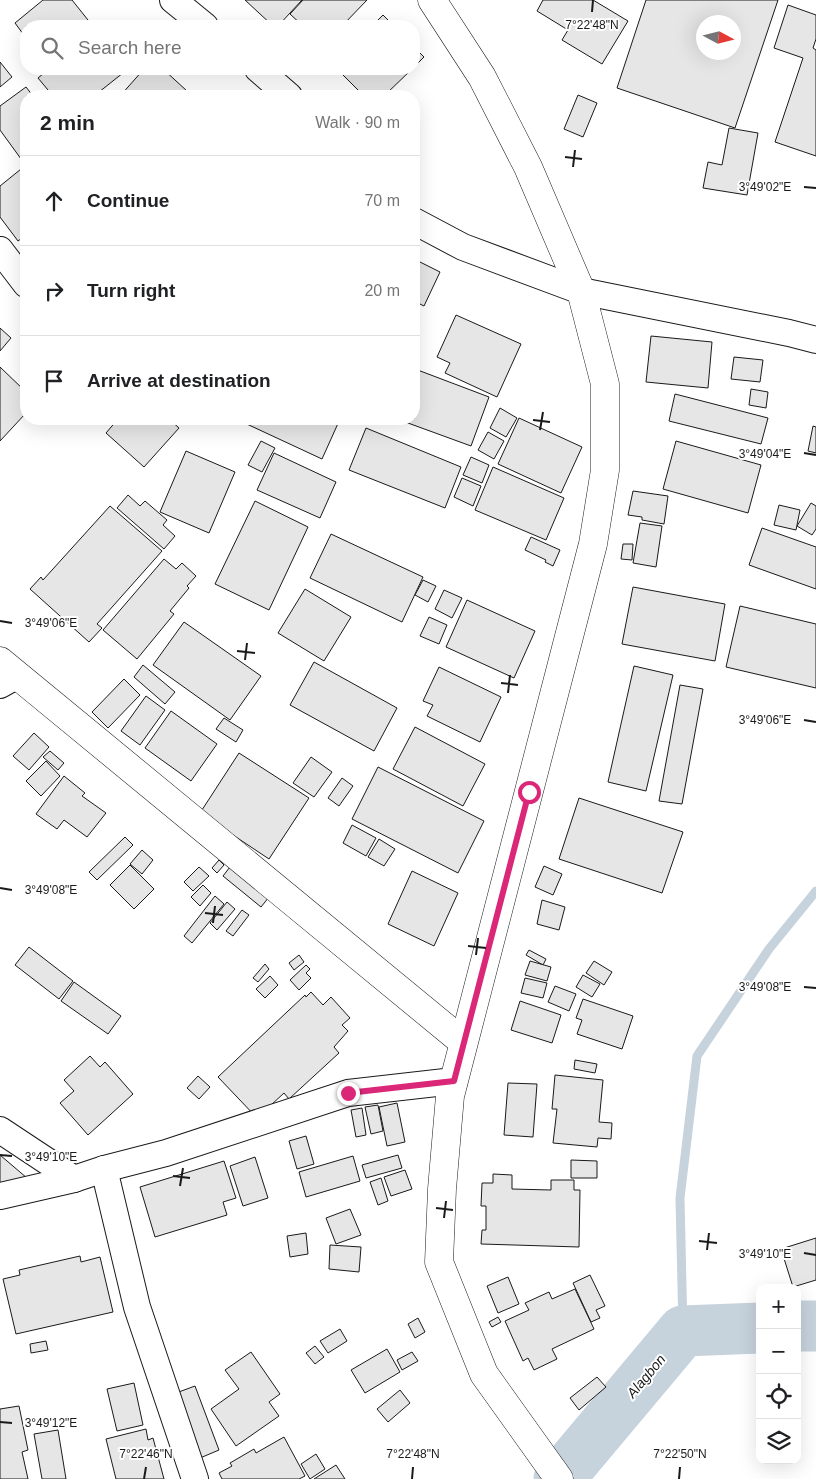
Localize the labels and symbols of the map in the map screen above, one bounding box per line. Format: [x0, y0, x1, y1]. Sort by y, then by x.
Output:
north arrow [696, 15, 741, 60]
text: 7°22'48"N [565, 18, 619, 32]
text: 3°49'02"E [739, 180, 791, 194]
text: 3°49'04"E [739, 447, 791, 461]
text: 3°49'06"E [25, 616, 77, 630]
text: 3°49'06"E [739, 713, 791, 727]
route start [518, 781, 541, 804]
text: 3°49'08"E [25, 883, 77, 897]
text: 3°49'08"E [739, 980, 791, 994]
route end [337, 1082, 360, 1105]
text: 3°49'10"E [25, 1150, 77, 1164]
text: 3°49'10"E [739, 1247, 791, 1261]
water label: Alagbon [623, 1351, 669, 1402]
text: 3°49'12"E [25, 1416, 77, 1430]
text: 7°22'46"N [119, 1447, 173, 1461]
text: 7°22'48"N [386, 1447, 440, 1461]
text: 7°22'50"N [653, 1447, 707, 1461]

